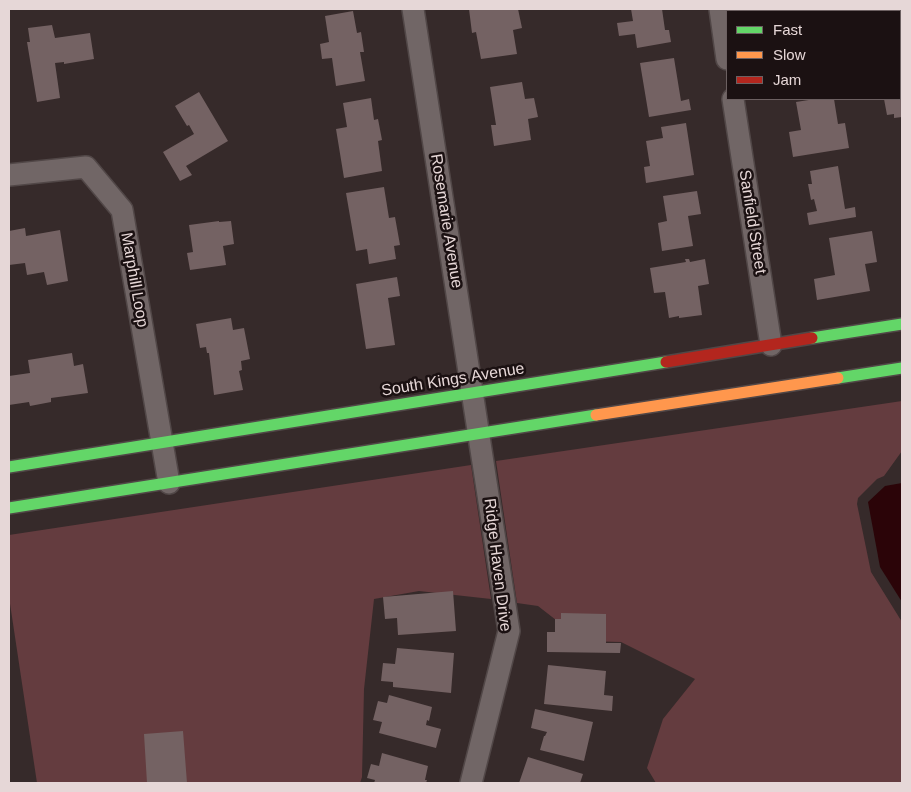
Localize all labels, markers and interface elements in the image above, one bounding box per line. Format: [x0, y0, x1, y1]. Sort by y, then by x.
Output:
legend [726, 10, 901, 100]
text: Fast [773, 21, 802, 38]
text: Slow [773, 46, 806, 63]
text: Jam [773, 71, 801, 88]
street label: Rosemarie Avenue [426, 152, 466, 290]
street label: Sanfield Street [734, 169, 770, 275]
street label: Marphill Loop [116, 231, 152, 329]
street label: South Kings Avenue [380, 359, 526, 401]
street label: Ridge Haven Drive [479, 497, 515, 633]

